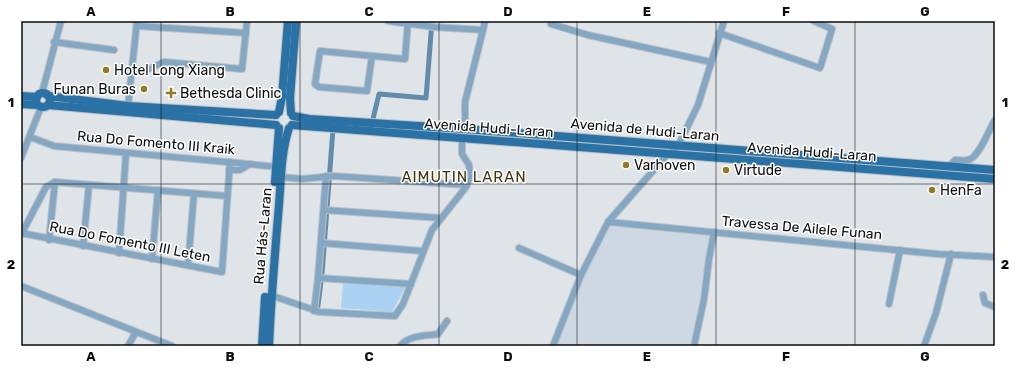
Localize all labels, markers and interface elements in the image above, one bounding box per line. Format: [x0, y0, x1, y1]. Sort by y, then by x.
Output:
text: A [86, 4, 96, 19]
text: B [225, 4, 235, 19]
text: C [364, 4, 374, 19]
text: D [503, 4, 513, 19]
text: E [643, 4, 651, 19]
text: F [782, 4, 790, 19]
text: G [920, 4, 930, 19]
place label: Hotel Long Xiang [114, 62, 225, 79]
marker: Hotel Long Xiang [101, 65, 111, 75]
place label: Funan Buras [54, 81, 136, 98]
marker: Funan Buras [139, 84, 149, 94]
place label: Bethesda Clinic [180, 85, 282, 102]
marker: Bethesda Clinic [165, 87, 177, 99]
text: 1 [8, 95, 14, 110]
text: 1 [1002, 95, 1008, 110]
street label: Avenida Hudi-Laran [424, 115, 554, 141]
street label: Avenida de Hudi-Laran [570, 115, 720, 145]
street label: Rua Do Fomento III Kraik [76, 128, 236, 158]
street label: Avenida Hudi-Laran [747, 139, 877, 165]
place label: Varhoven [634, 157, 696, 174]
marker: Varhoven [621, 160, 631, 170]
place label: Virtude [734, 162, 782, 179]
marker: Virtude [721, 165, 731, 175]
district label: AIMUTIN LARAN [401, 168, 527, 186]
place label: HenFa [940, 182, 982, 199]
marker: HenFa [927, 185, 937, 195]
street label: Rua Hás-Laran [250, 187, 276, 285]
street label: Travessa De Ailele Funan [721, 213, 883, 243]
street label: Rua Do Fomento III Leten [48, 218, 212, 266]
text: 2 [7, 257, 15, 272]
text: 2 [1001, 257, 1009, 272]
text: A [86, 349, 96, 364]
text: B [225, 349, 235, 364]
text: C [364, 349, 374, 364]
text: D [503, 349, 513, 364]
text: E [643, 349, 651, 364]
text: F [782, 349, 790, 364]
text: G [920, 349, 930, 364]

